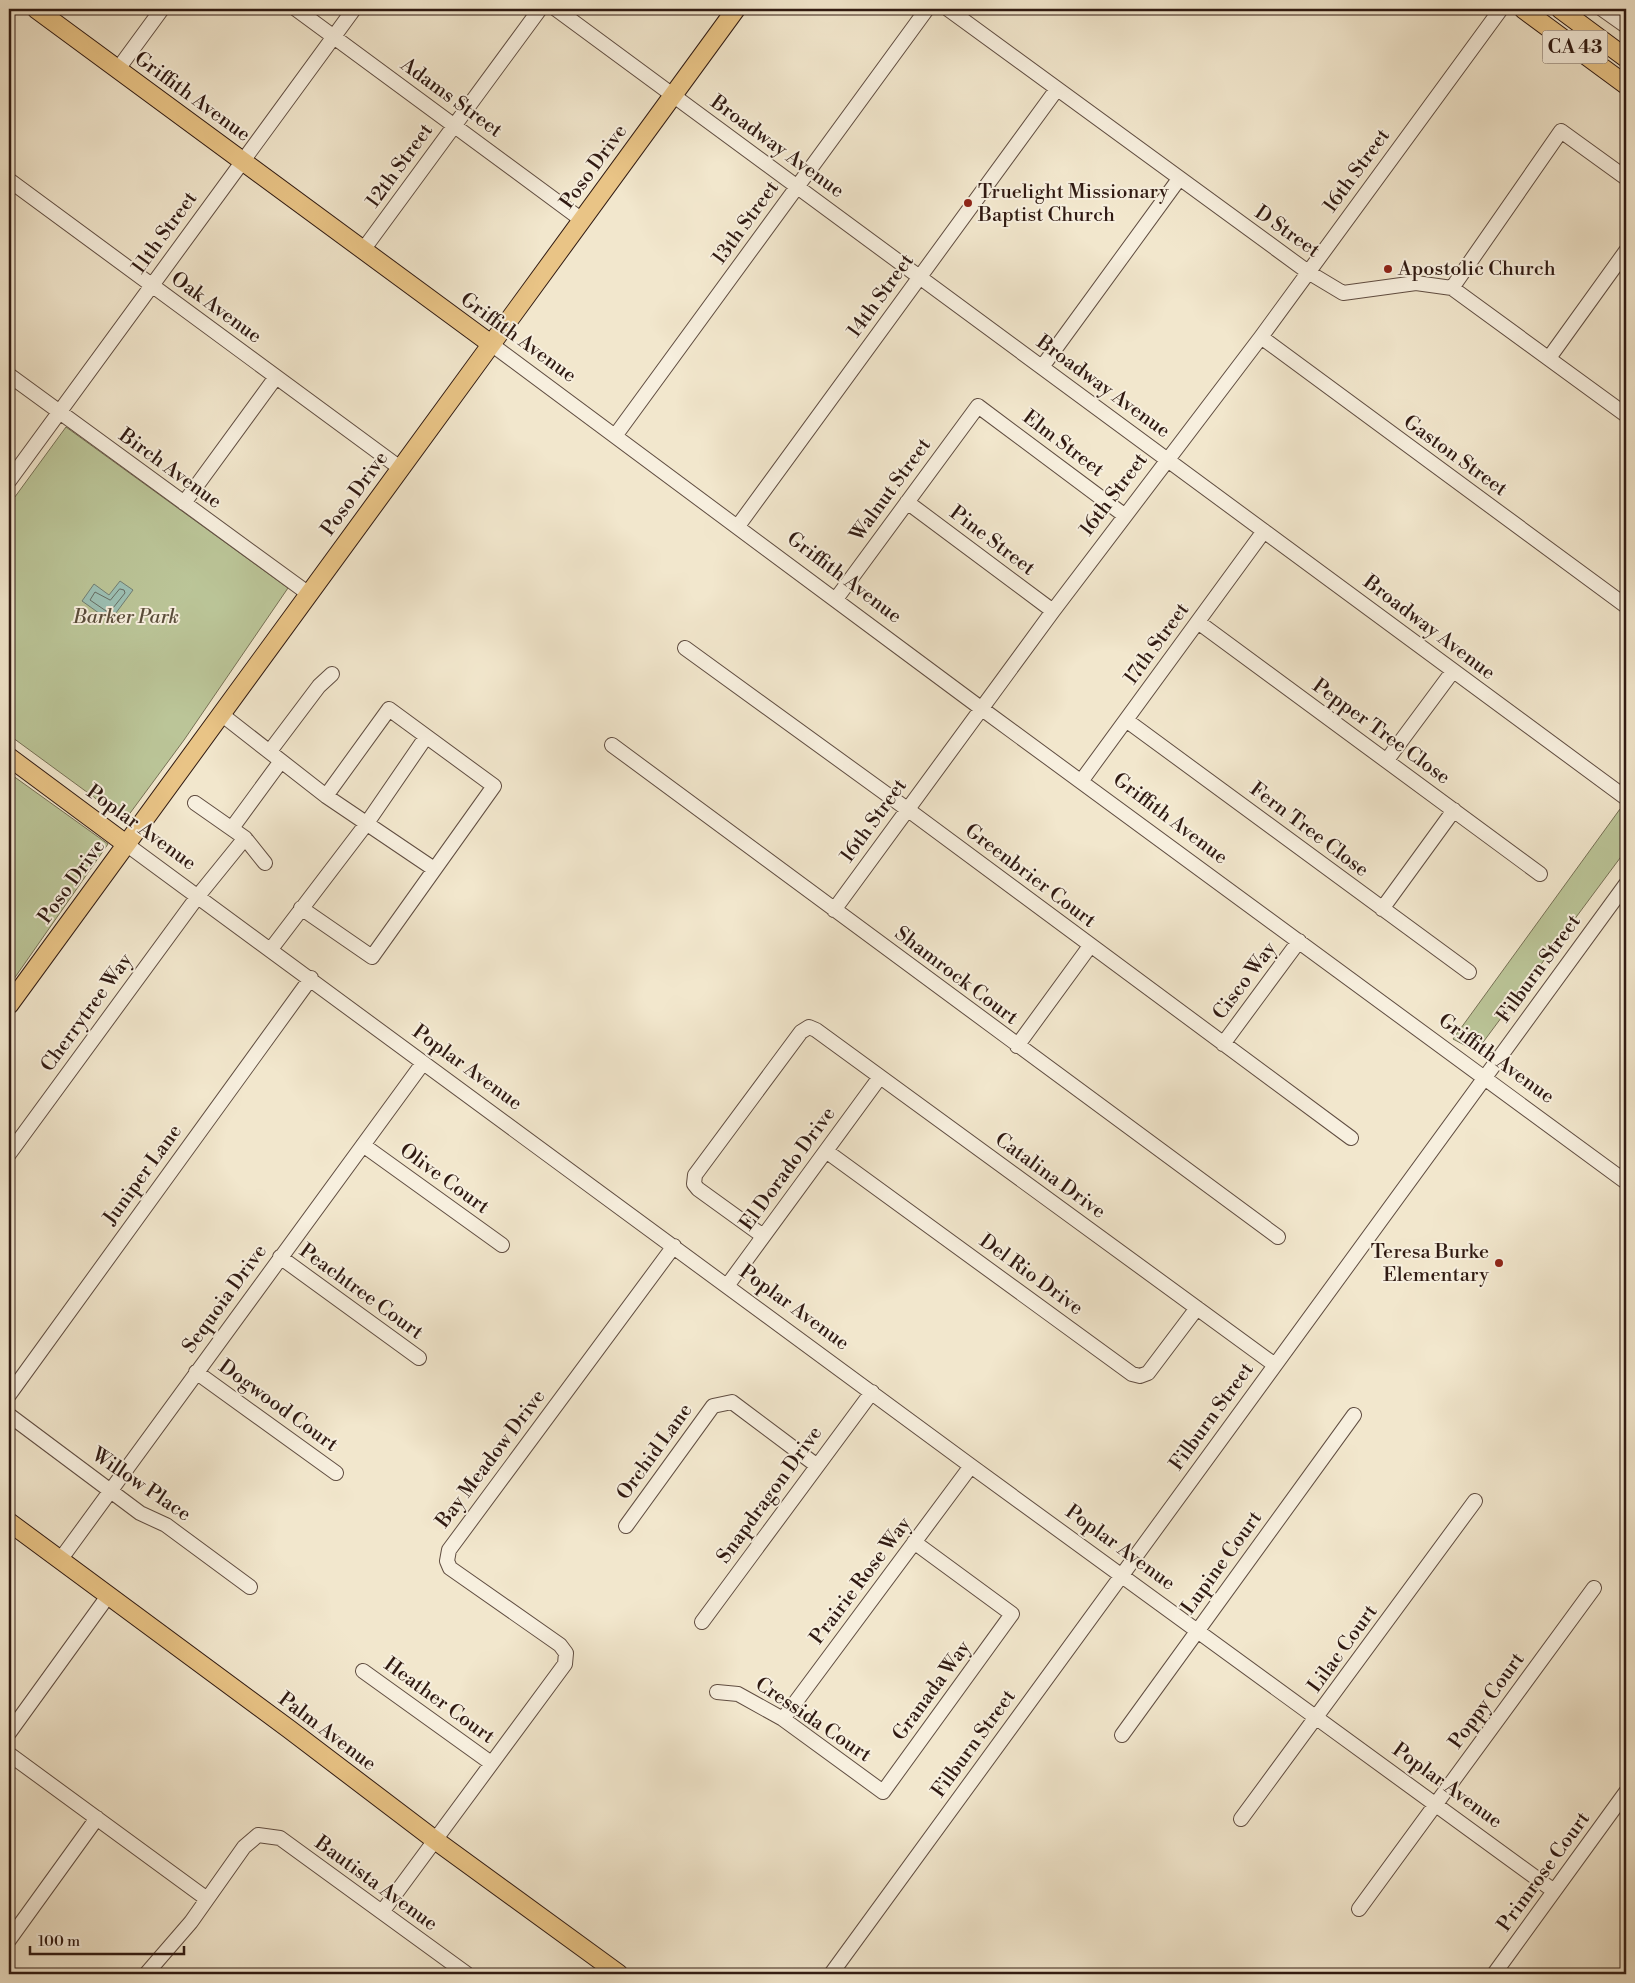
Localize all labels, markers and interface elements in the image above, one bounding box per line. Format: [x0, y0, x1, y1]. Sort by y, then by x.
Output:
road number: CA 43 [1542, 31, 1608, 64]
street label: Griffith Avenue [129, 47, 255, 147]
street label: Adams Street [394, 52, 507, 143]
street label: Broadway Avenue [705, 90, 849, 204]
street label: 12th Street [361, 119, 439, 213]
street label: Poso Drive [555, 120, 633, 214]
street label: 16th Street [1318, 124, 1396, 218]
street label: 13th Street [707, 176, 785, 270]
place label: Truelight Missionary Baptist Church [977, 180, 1169, 228]
street label: 11th Street [127, 187, 203, 279]
marker: Truelight Missionary Baptist Church [962, 197, 974, 209]
street label: D Street [1250, 201, 1324, 263]
street label: 14th Street [842, 249, 920, 343]
place label: Apostolic Church [1397, 257, 1556, 282]
marker: Apostolic Church [1382, 263, 1394, 275]
street label: Oak Avenue [166, 267, 266, 349]
street label: Griffith Avenue [455, 288, 581, 388]
street label: Broadway Avenue [1031, 330, 1175, 444]
street label: Elm Street [1017, 405, 1109, 483]
street label: Gaston Street [1398, 410, 1512, 502]
street label: Birch Avenue [113, 423, 226, 515]
street label: Walnut Street [845, 433, 937, 547]
street label: Poso Drive [316, 447, 394, 541]
street label: 16th Street [1075, 448, 1153, 542]
street label: Pine Street [944, 501, 1040, 581]
street label: Griffith Avenue [782, 527, 906, 629]
street label: Broadway Avenue [1357, 570, 1500, 686]
street label: 17th Street [1119, 598, 1195, 690]
park label: Barker Park [72, 605, 179, 630]
street label: Pepper Tree Close [1307, 674, 1455, 790]
street label: Griffith Avenue [1108, 768, 1232, 870]
street label: 16th Street [835, 774, 913, 868]
street label: Fern Tree Close [1244, 777, 1374, 883]
street label: Poplar Avenue [81, 780, 201, 876]
street label: Greenbrier Court [959, 819, 1101, 933]
street label: Poso Drive [33, 835, 111, 929]
street label: Filburn Street [1491, 910, 1587, 1028]
street label: Shamrock Court [889, 921, 1023, 1031]
street label: Cisco Way [1208, 937, 1283, 1025]
street label: Cherrytree Way [36, 949, 139, 1077]
street label: Griffith Avenue [1433, 1009, 1559, 1109]
street label: Poplar Avenue [407, 1020, 527, 1116]
street label: El Dorado Drive [735, 1102, 841, 1236]
street label: Juniper Lane [98, 1120, 188, 1231]
street label: Catalina Drive [990, 1127, 1110, 1225]
street label: Olive Court [394, 1138, 494, 1220]
street label: Del Rio Drive [974, 1229, 1088, 1321]
street label: Peachtree Court [294, 1239, 428, 1345]
street label: Sequoia Drive [177, 1240, 273, 1358]
place label: Teresa Burke Elementary [1371, 1240, 1489, 1288]
marker: Teresa Burke Elementary [1493, 1257, 1505, 1269]
street label: Poplar Avenue [734, 1260, 854, 1356]
street label: Dogwood Court [213, 1354, 343, 1458]
street label: Filburn Street [1164, 1358, 1260, 1476]
street label: Bay Meadow Drive [430, 1385, 551, 1534]
street label: Orchid Lane [612, 1399, 698, 1505]
street label: Snapdragon Drive [712, 1421, 828, 1569]
street label: Willow Place [86, 1442, 195, 1527]
street label: Poplar Avenue [1060, 1500, 1180, 1596]
street label: Lupine Court [1176, 1506, 1268, 1620]
street label: Prairie Rose Way [805, 1512, 917, 1650]
street label: Lilac Court [1303, 1600, 1383, 1698]
street label: Granada Way [887, 1636, 977, 1746]
street label: Poppy Court [1444, 1648, 1530, 1754]
street label: Heather Court [379, 1652, 499, 1750]
street label: Cressida Court [750, 1672, 876, 1768]
street label: Filburn Street [926, 1685, 1022, 1803]
street label: Palm Avenue [273, 1687, 381, 1777]
street label: Poplar Avenue [1387, 1738, 1507, 1834]
street label: Primrose Court [1492, 1807, 1596, 1937]
street label: Bautista Avenue [309, 1830, 442, 1937]
scale bar [30, 1923, 184, 1955]
text: 100 m [38, 1932, 80, 1951]

